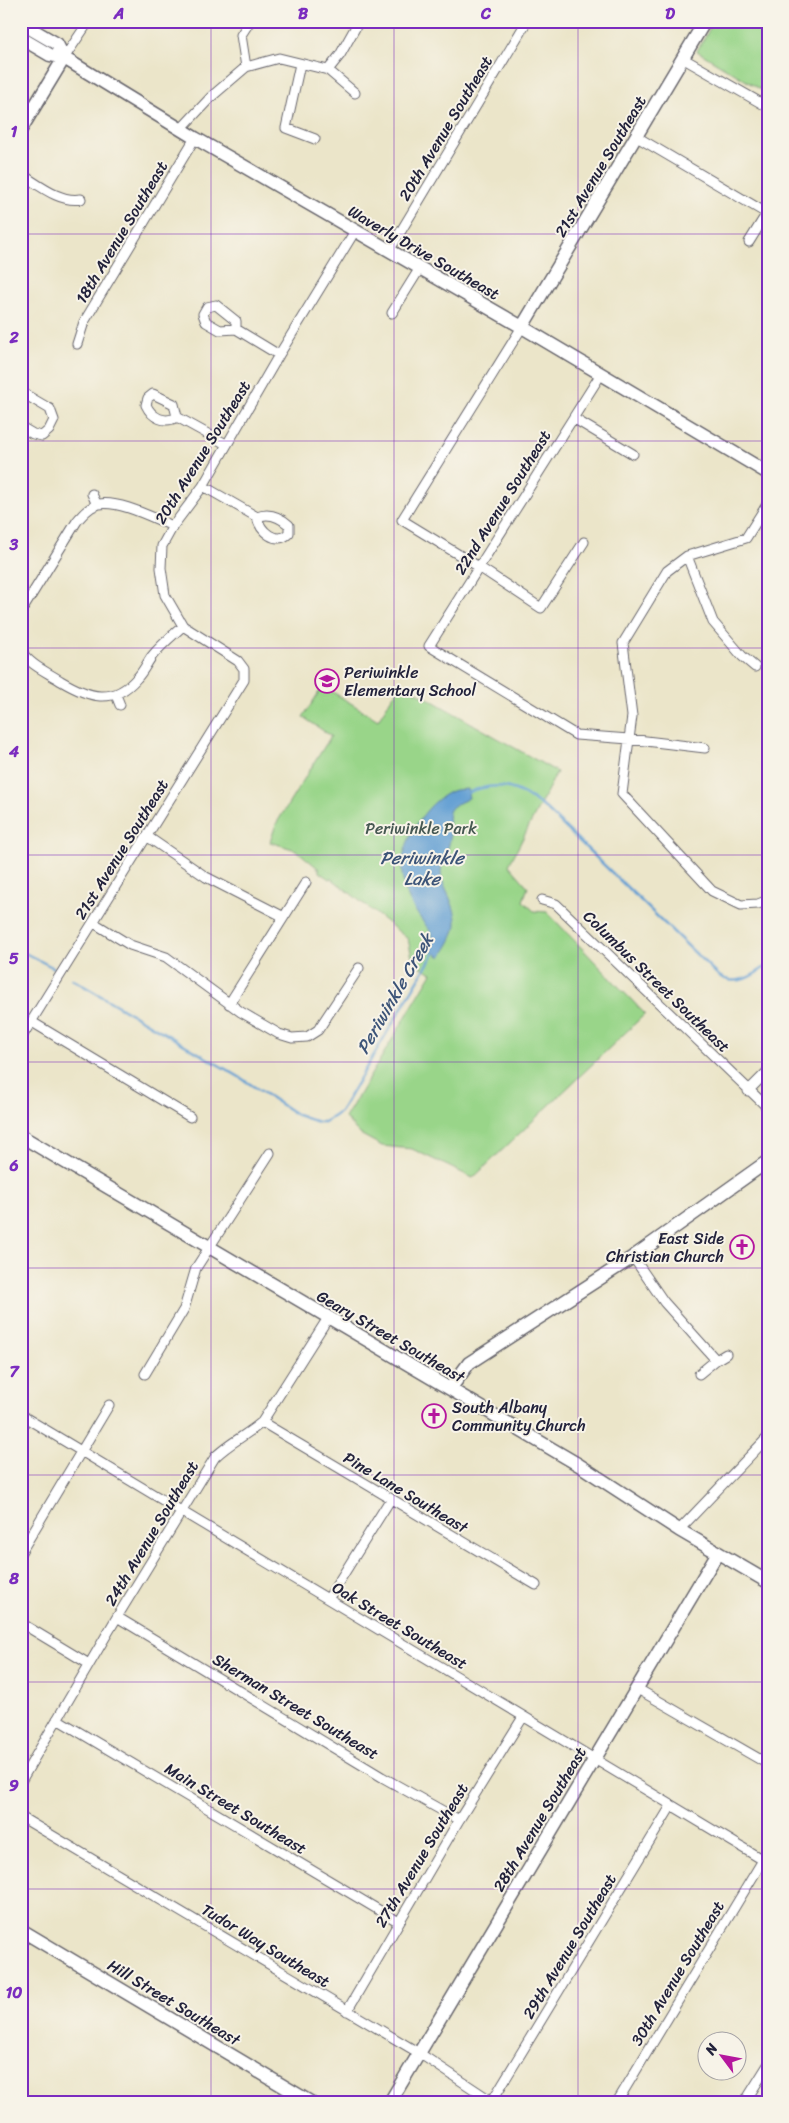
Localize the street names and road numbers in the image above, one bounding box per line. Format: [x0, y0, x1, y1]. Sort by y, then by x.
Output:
street label: 20th Avenue Southeast [390, 50, 500, 207]
street label: 21st Avenue Southeast [546, 90, 654, 243]
street label: 18th Avenue Southeast [67, 155, 176, 309]
street label: Waverly Drive Southeast [342, 197, 505, 308]
street label: 20th Avenue Southeast [146, 374, 259, 530]
street label: 22nd Avenue Southeast [446, 424, 559, 580]
street label: 21st Avenue Southeast [66, 773, 176, 925]
street label: Columbus Street Southeast [576, 903, 737, 1060]
street label: Geary Street Southeast [311, 1282, 471, 1391]
street label: Pine Lane Southeast [338, 1444, 474, 1542]
street label: 24th Avenue Southeast [96, 1455, 206, 1612]
street label: Oak Street Southeast [326, 1573, 473, 1678]
street label: Sherman Street Southeast [207, 1645, 385, 1768]
street label: 28th Avenue Southeast [484, 1741, 594, 1897]
street label: Main Street Southeast [159, 1754, 313, 1863]
street label: 27th Avenue Southeast [367, 1777, 476, 1933]
street label: 29th Avenue Southeast [514, 1868, 624, 2025]
street label: Tudor Way Southeast [196, 1895, 336, 1995]
street label: 30th Avenue Southeast [622, 1895, 732, 2051]
street label: Hill Street Southeast [102, 1951, 246, 2054]

